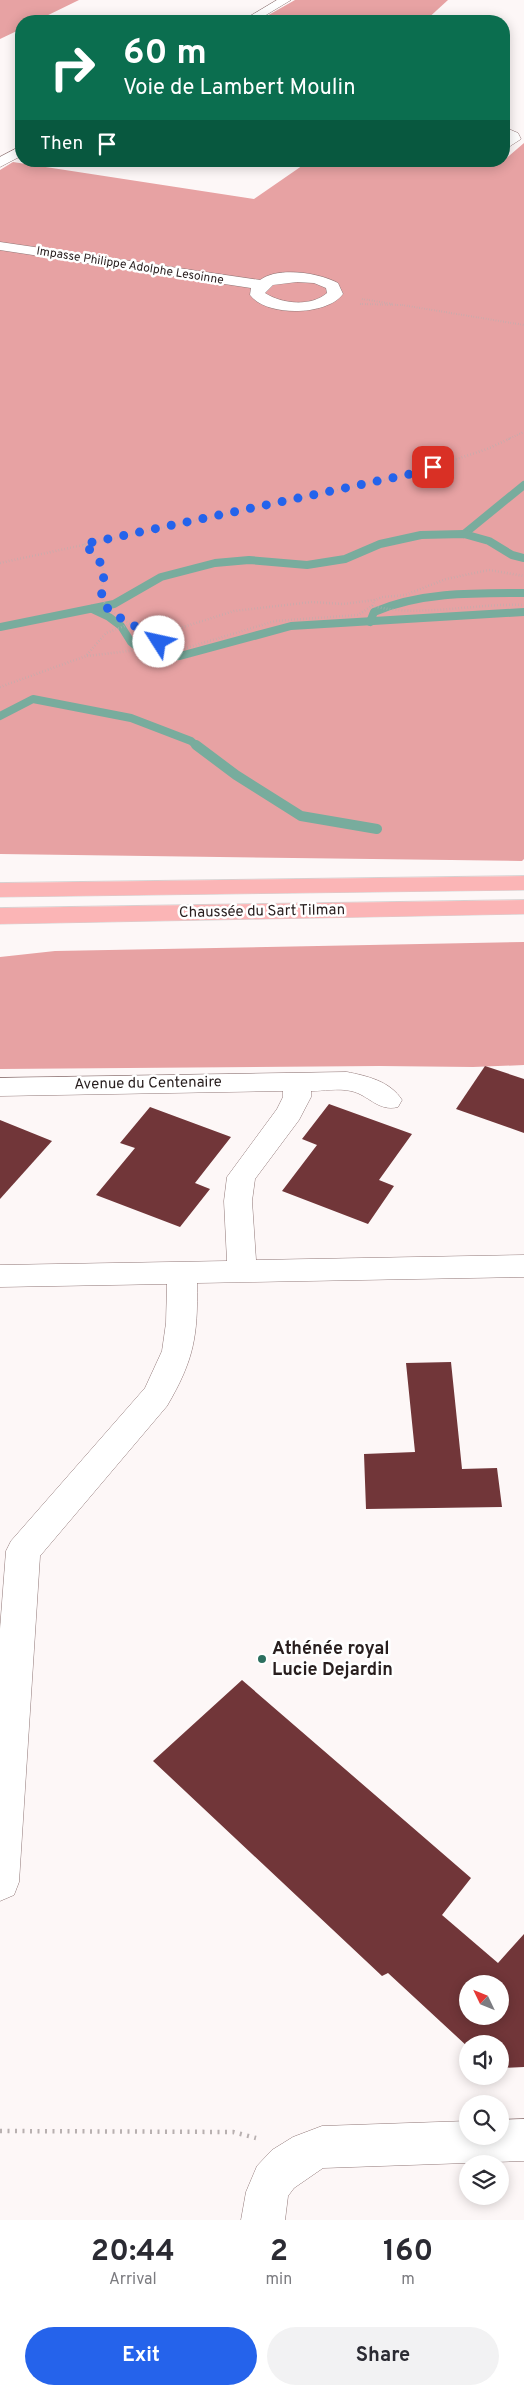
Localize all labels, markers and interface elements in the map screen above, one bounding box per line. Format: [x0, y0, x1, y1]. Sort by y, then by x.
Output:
text: 60 m [123, 32, 207, 76]
icon: right [40, 35, 105, 100]
text: Voie de Lambert Moulin [123, 75, 356, 102]
icon: arrive [93, 130, 121, 158]
text: Then [40, 132, 83, 156]
street label: Impasse Philippe Adolphe Lesoinne [35, 243, 225, 289]
pin [412, 446, 454, 488]
icon: arrive [419, 453, 447, 481]
position arrow [132, 615, 184, 667]
street label: Chaussée du Sart Tilman [179, 901, 345, 923]
street label: Avenue du Centenaire [74, 1073, 222, 1095]
place label: Athénée royal Lucie Dejardin [272, 1638, 393, 1682]
marker: Athénée royal Lucie Dejardin [256, 1653, 268, 1665]
north arrow [459, 1975, 509, 2025]
map controls [459, 1975, 509, 2205]
button: sound [459, 2035, 509, 2085]
button: search [459, 2095, 509, 2145]
button: layers [459, 2155, 509, 2205]
text: 20:44 [91, 2234, 175, 2271]
text: 2 [270, 2234, 288, 2271]
text: 160 [383, 2234, 433, 2271]
text: Arrival [109, 2270, 157, 2290]
text: min [266, 2270, 292, 2290]
text: m [401, 2270, 415, 2290]
button: Exit [25, 2327, 257, 2385]
button: Share [267, 2327, 499, 2385]

